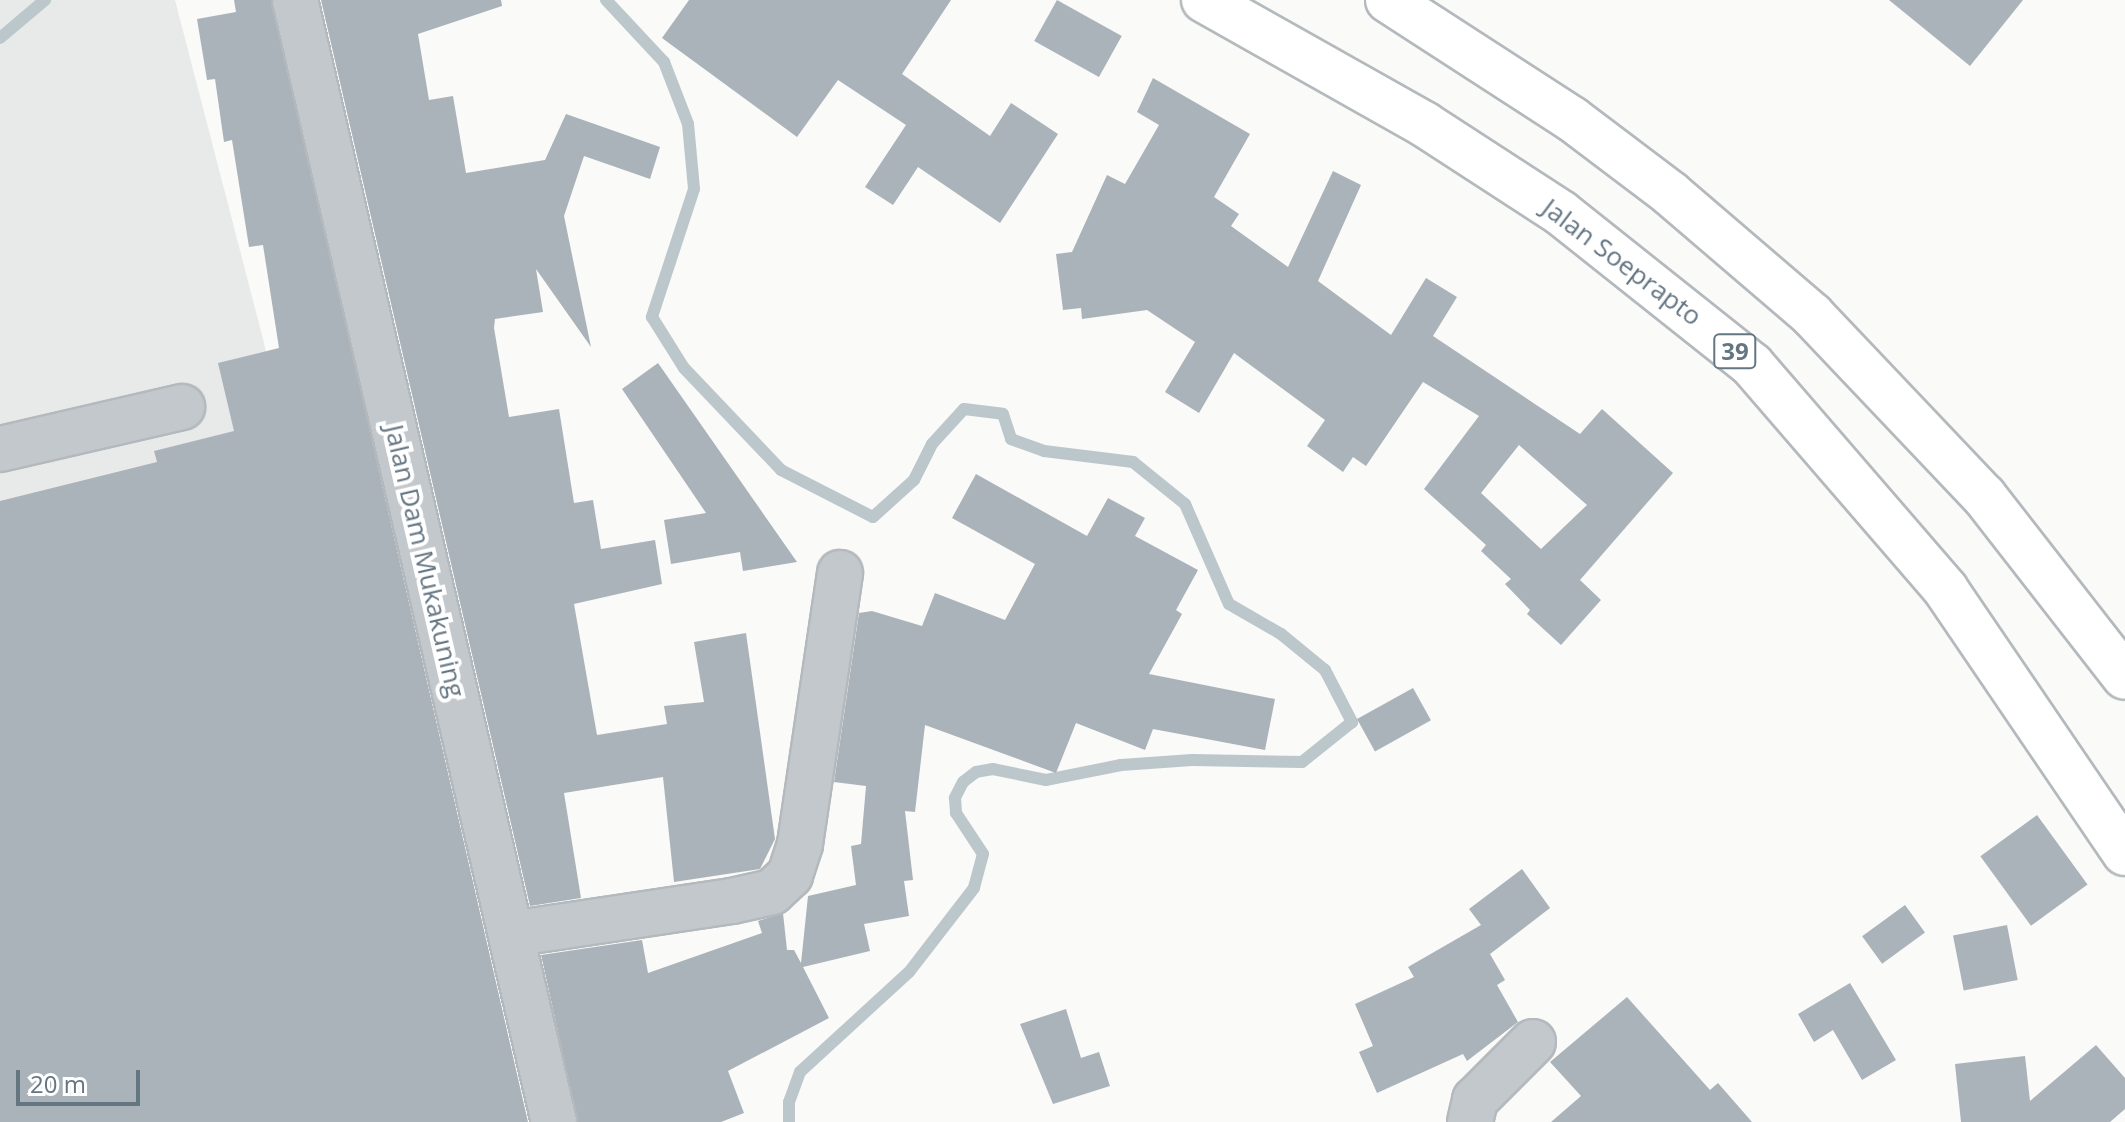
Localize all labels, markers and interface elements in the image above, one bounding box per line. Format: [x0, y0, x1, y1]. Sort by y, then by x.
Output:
street label: Jalan Soeprapto [1536, 192, 1708, 332]
road number: 39 [1713, 331, 1757, 371]
street label: Jalan Dam Mukakuning [378, 422, 472, 700]
scale bar [20, 1054, 144, 1104]
text: 20 m [30, 1067, 86, 1100]

